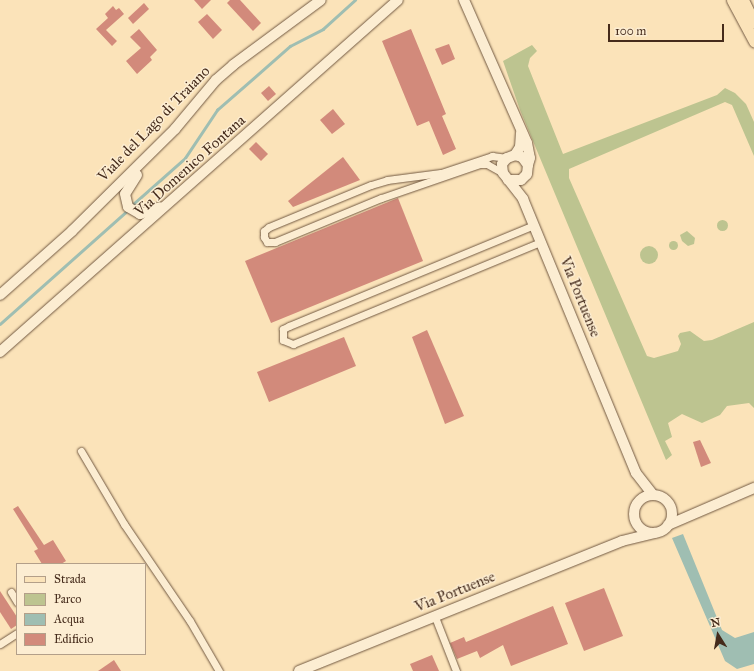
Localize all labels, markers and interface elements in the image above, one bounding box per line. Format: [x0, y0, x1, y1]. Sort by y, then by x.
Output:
scale bar [610, 16, 726, 42]
text: 100 m [615, 24, 646, 38]
street label: Viale del Lago di Traiano [94, 62, 214, 186]
street label: Via Domenico Fontana [131, 111, 249, 221]
street label: Via Portuense [556, 254, 604, 340]
legend [16, 563, 146, 655]
street label: Via Portuense [412, 568, 498, 616]
text: Strada [54, 572, 86, 586]
text: Parco [54, 592, 81, 606]
text: Acqua [54, 612, 84, 626]
north arrow [698, 615, 738, 655]
text: N [710, 615, 721, 630]
text: Edificio [54, 632, 93, 646]

